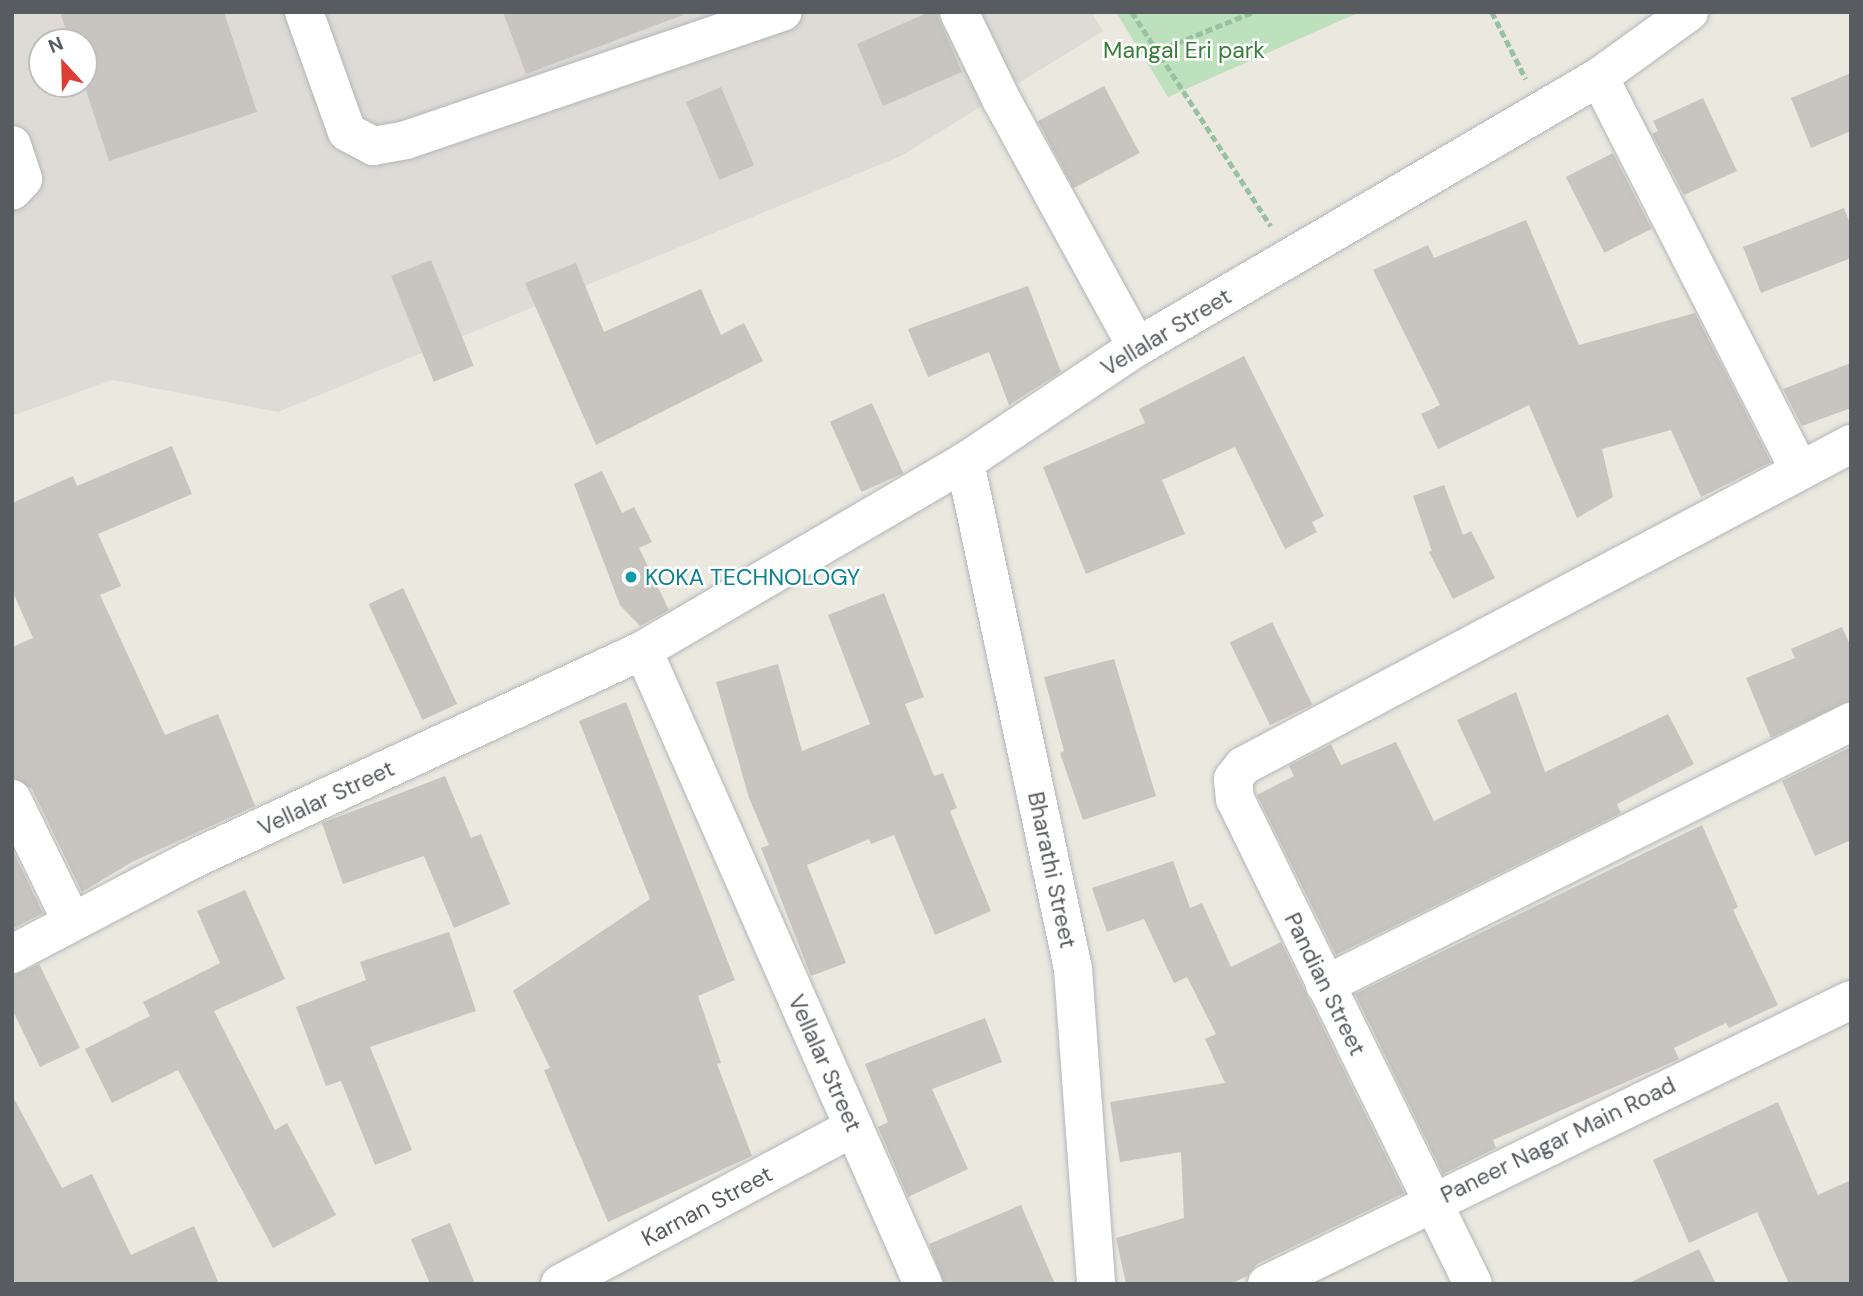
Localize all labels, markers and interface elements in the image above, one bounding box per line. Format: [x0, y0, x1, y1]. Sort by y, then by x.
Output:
north arrow [28, 28, 98, 98]
text: N [45, 31, 67, 59]
park label: Mangal Eri park [1103, 36, 1265, 64]
street label: Vellalar Street [1096, 282, 1236, 382]
place label: KOKA TECHNOLOGY [645, 563, 860, 591]
marker: KOKA TECHNOLOGY [623, 569, 639, 585]
street label: Vellalar Street [253, 754, 399, 842]
street label: Bharathi Street [1022, 789, 1082, 951]
street label: Pandian Street [1279, 908, 1371, 1060]
street label: Vellalar Street [782, 990, 868, 1136]
street label: Paneer Nagar Main Road [1436, 1071, 1680, 1209]
street label: Karnan Street [637, 1160, 777, 1252]

